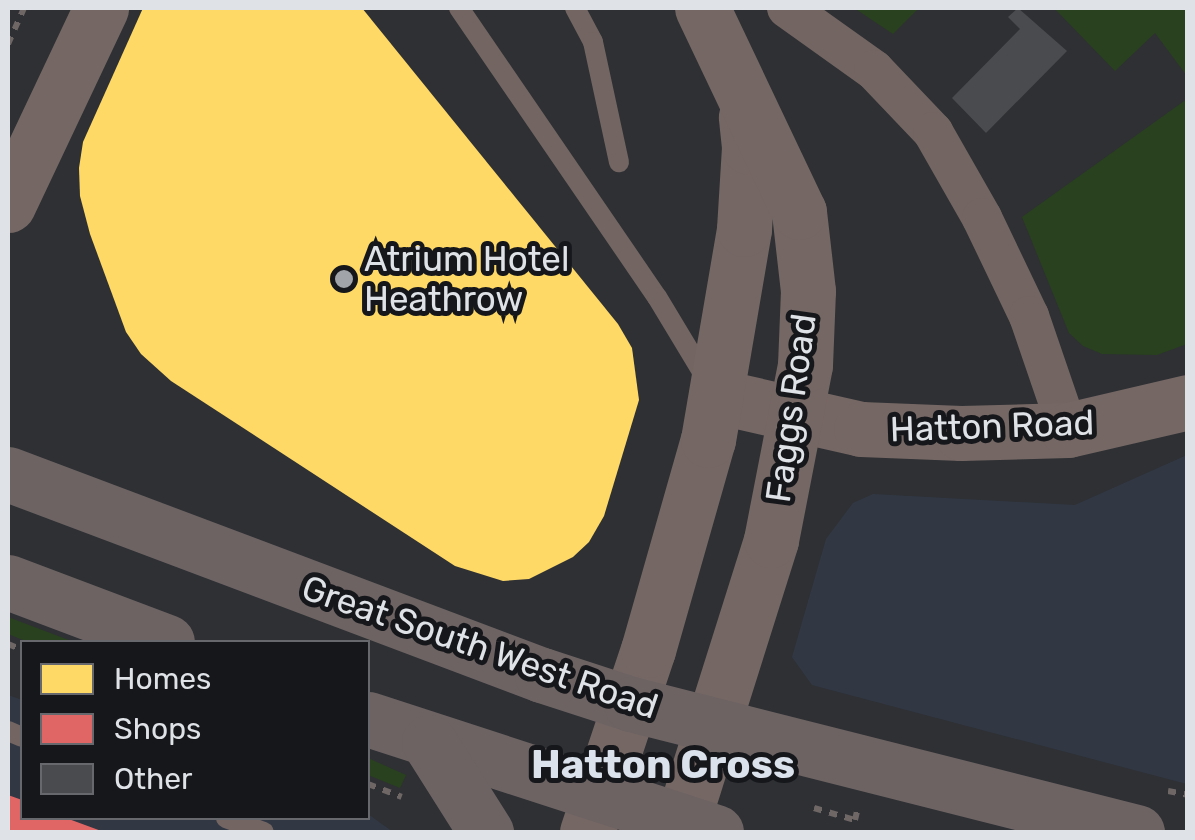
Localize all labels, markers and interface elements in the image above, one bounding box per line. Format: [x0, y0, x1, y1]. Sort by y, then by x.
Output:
place label: Atrium Hotel Heathrow [364, 238, 569, 320]
marker: Atrium Hotel Heathrow [333, 268, 355, 290]
street label: Faggs Road [757, 311, 825, 505]
street label: Hatton Road [889, 401, 1095, 451]
street label: Great South West Road [296, 566, 664, 728]
legend [20, 640, 370, 820]
text: Homes [114, 661, 211, 697]
text: Shops [114, 711, 201, 747]
district label: Hatton Cross [531, 741, 795, 789]
text: Other [114, 761, 193, 797]

